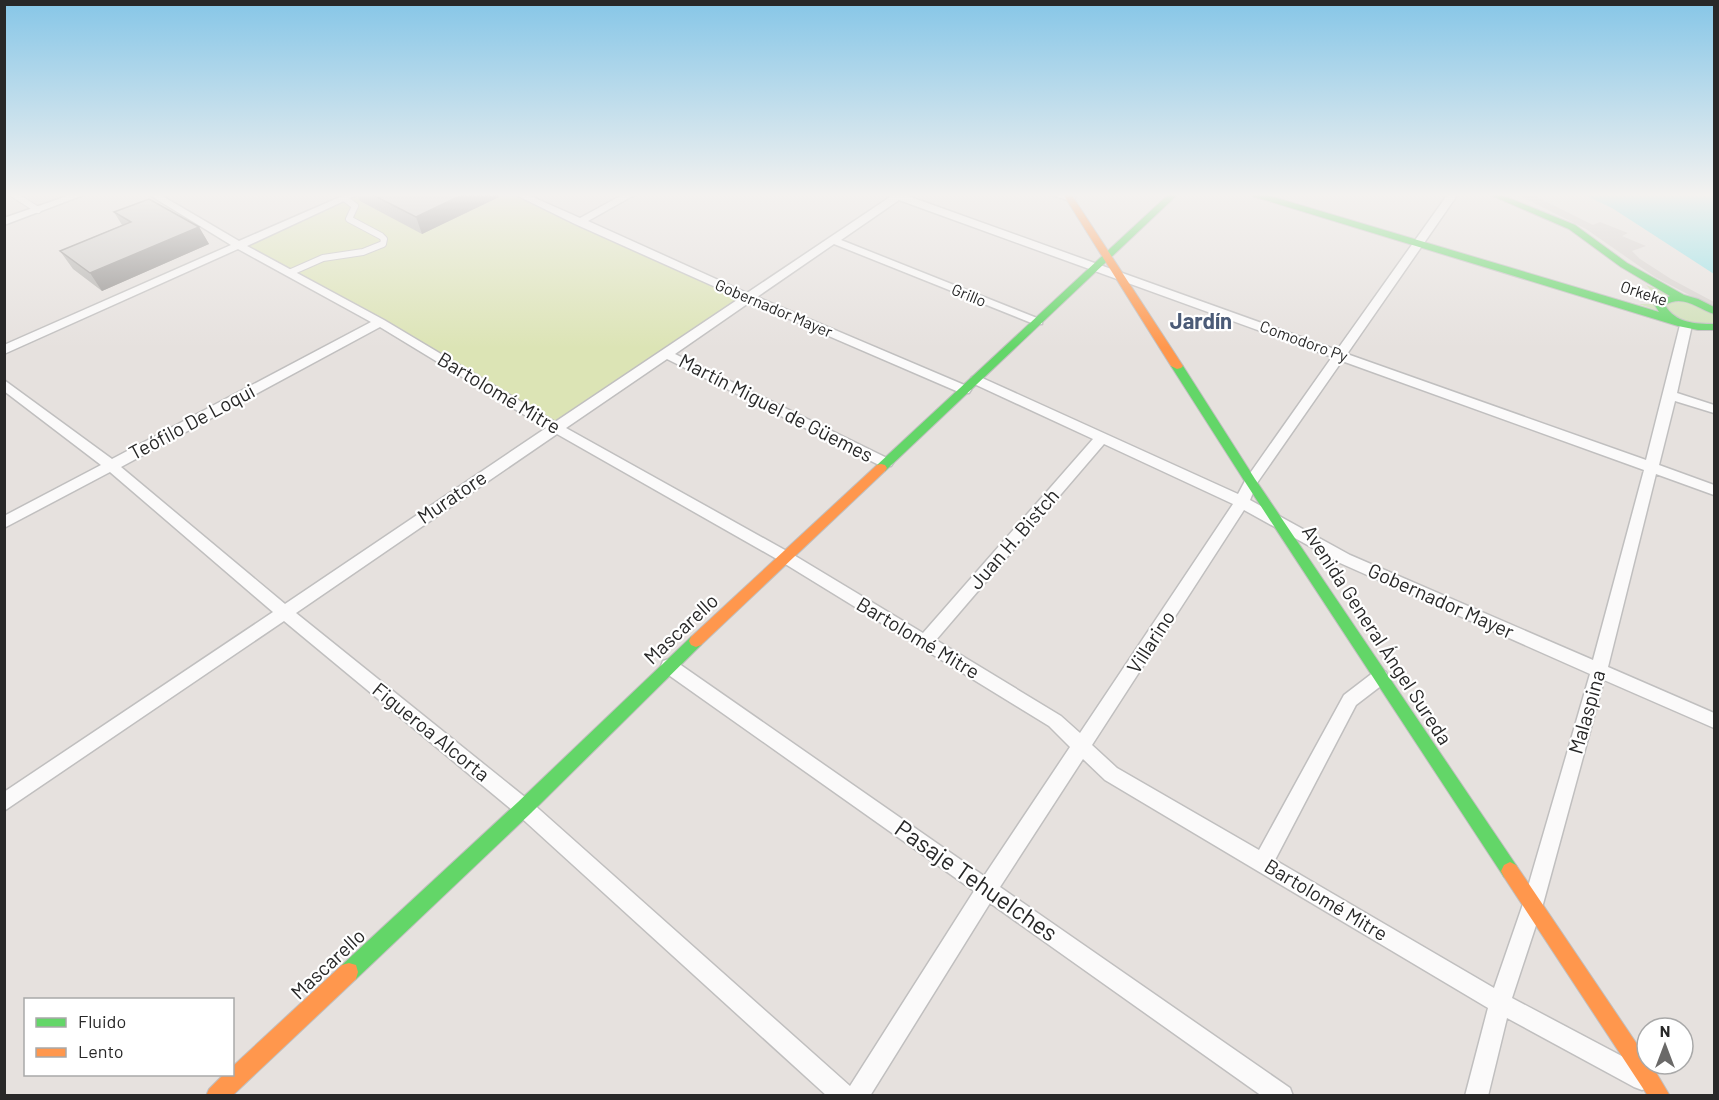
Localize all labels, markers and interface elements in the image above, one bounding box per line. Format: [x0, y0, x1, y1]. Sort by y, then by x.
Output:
street label: Gobernador Mayer [713, 274, 836, 341]
street label: Orkeke [1618, 276, 1670, 309]
street label: Grillo [949, 279, 989, 310]
district label: Jardín [1170, 307, 1232, 333]
street label: Comodoro Py [1258, 316, 1351, 365]
street label: Bartolomé Mitre [434, 346, 565, 438]
street label: Martín Miguel de Güemes [676, 348, 877, 466]
street label: Teófilo De Loqui [124, 378, 259, 464]
street label: Muratore [412, 464, 491, 528]
street label: Juan H. Bistch [963, 483, 1063, 594]
street label: Avenida General Ángel Sureda [1298, 520, 1458, 749]
street label: Gobernador Mayer [1365, 557, 1518, 643]
street label: Mascarello [638, 588, 722, 669]
street label: Bartolomé Mitre [853, 591, 984, 683]
street label: Villarino [1121, 605, 1179, 677]
street label: Malaspina [1563, 667, 1609, 756]
street label: Figueroa Alcorta [368, 677, 495, 786]
street label: Pasaje Tehuelches [890, 813, 1064, 947]
street label: Bartolomé Mitre [1261, 853, 1392, 945]
street label: Mascarello [285, 923, 369, 1004]
legend [24, 998, 234, 1076]
text: Fluido [78, 1010, 126, 1032]
north arrow [1635, 1016, 1695, 1076]
text: N [1660, 1021, 1670, 1040]
text: Lento [78, 1040, 124, 1062]

